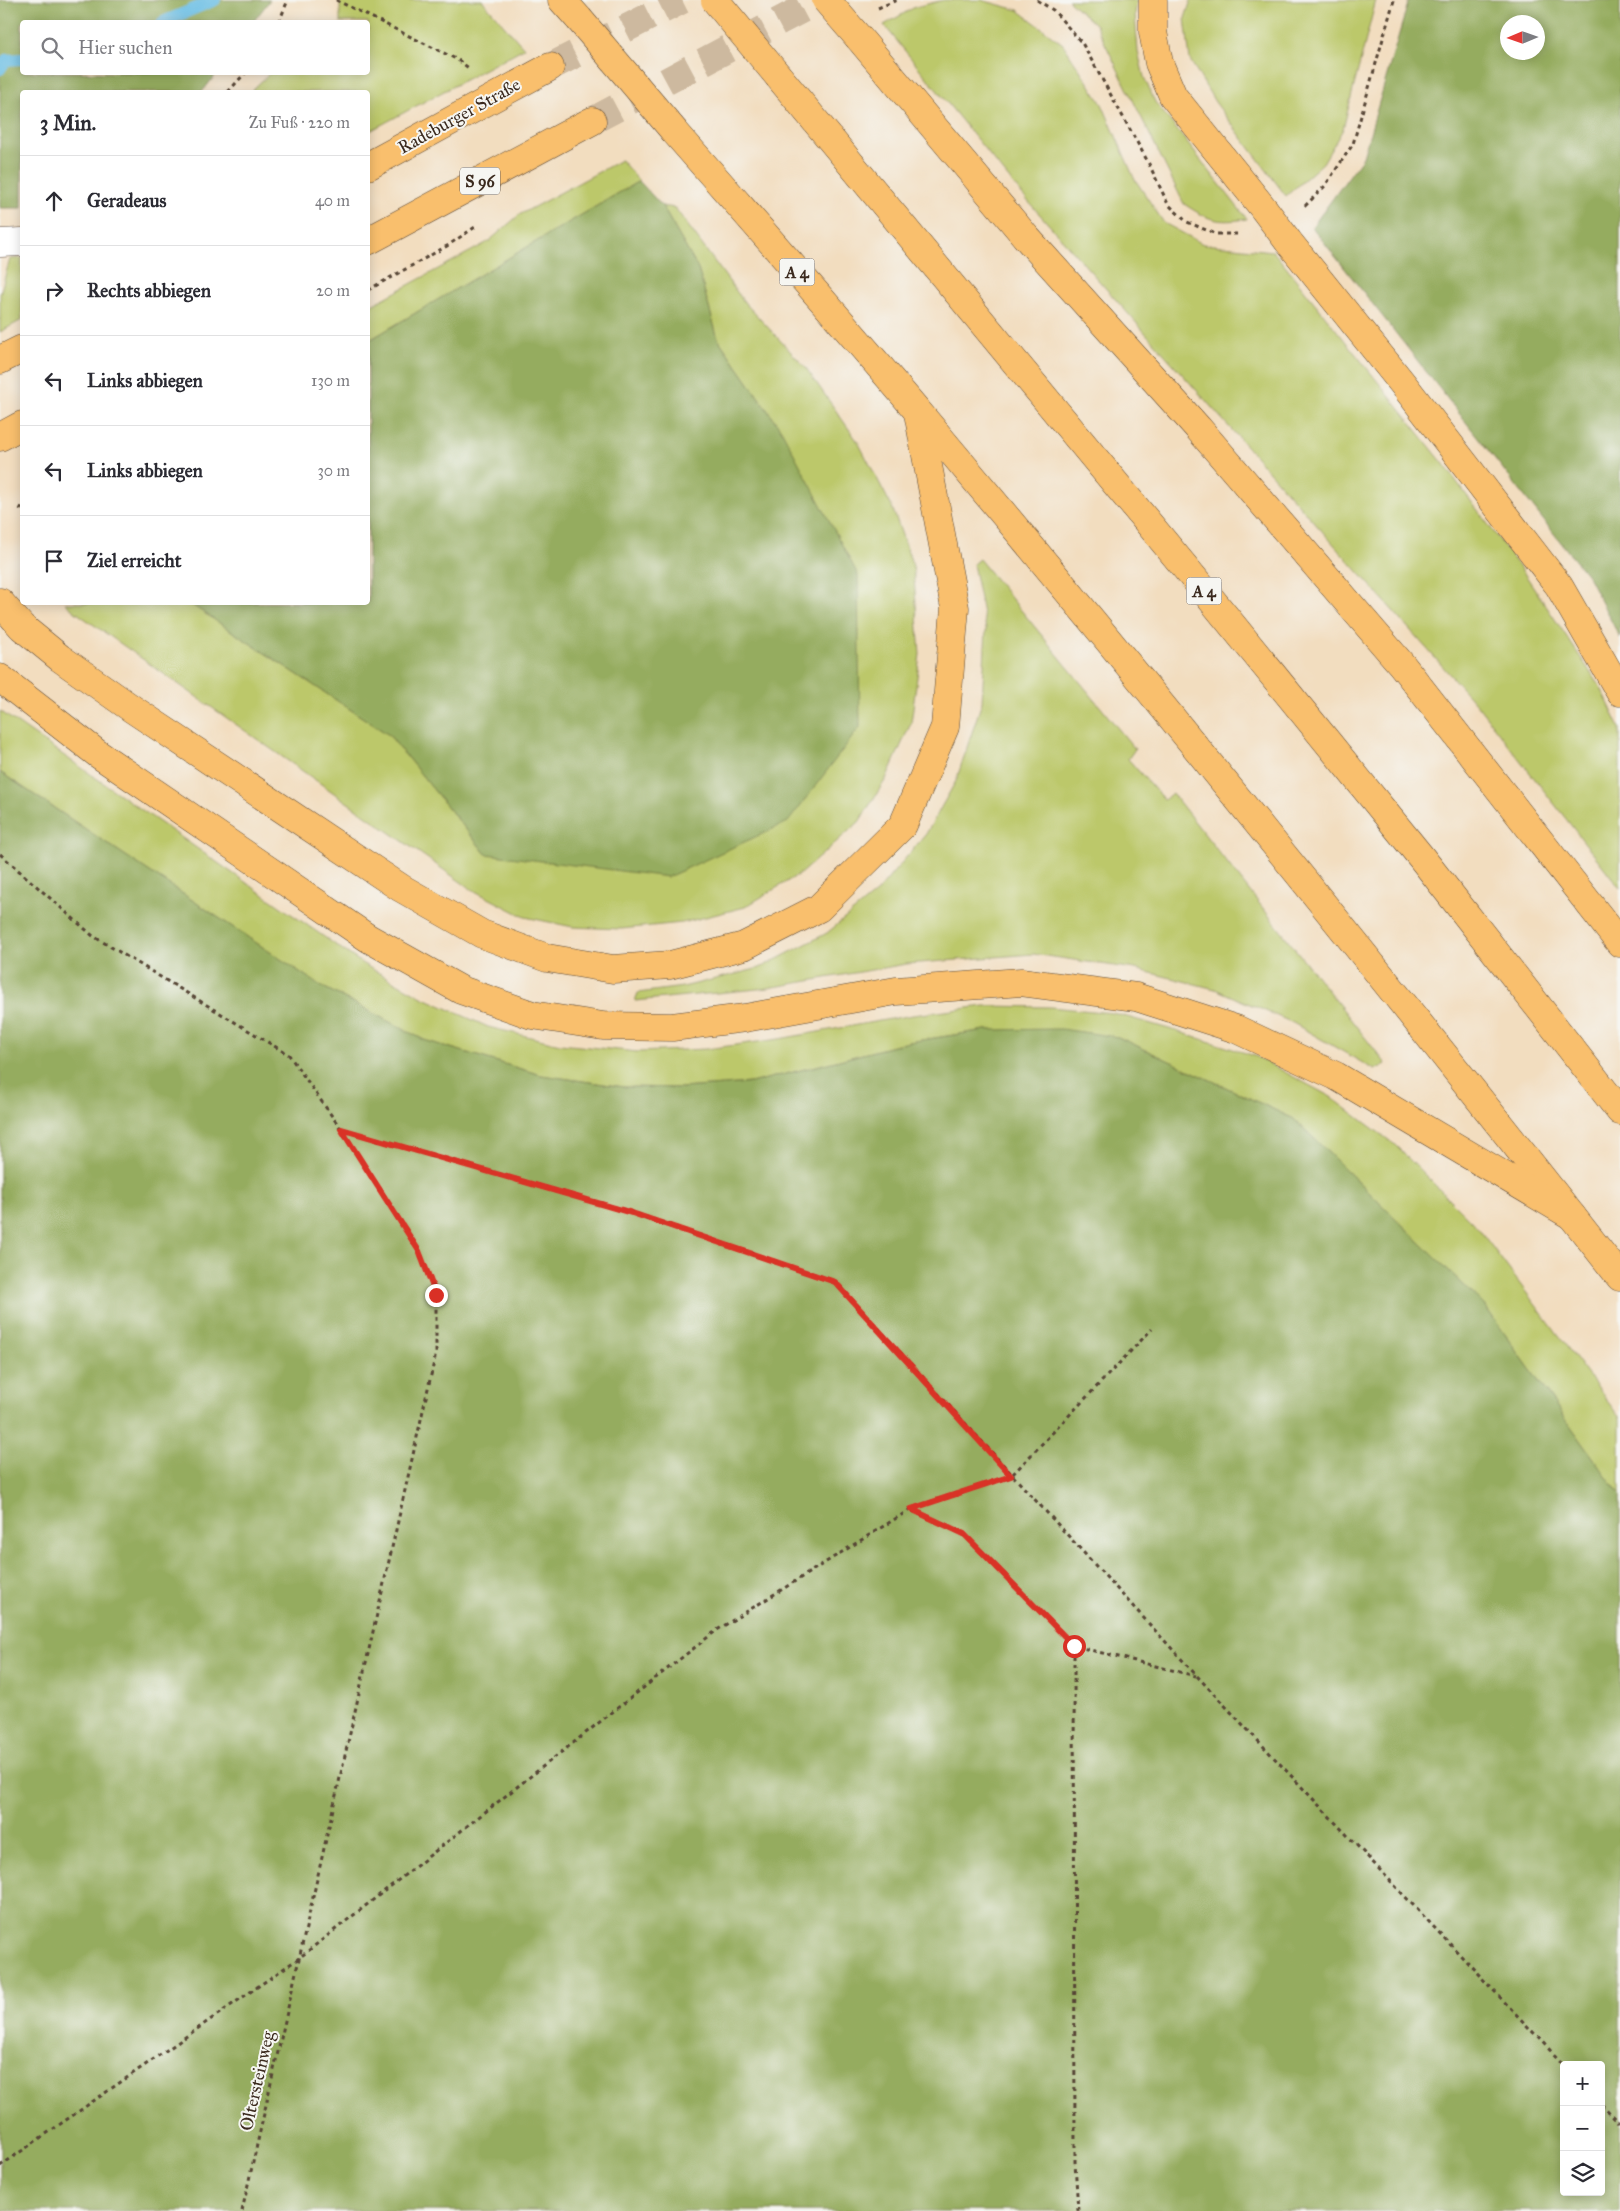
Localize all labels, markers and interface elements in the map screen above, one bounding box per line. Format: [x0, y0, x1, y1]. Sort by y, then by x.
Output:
north arrow [1500, 15, 1545, 60]
search box [20, 20, 370, 75]
icon: search [38, 34, 66, 62]
text: Hier suchen [78, 36, 172, 59]
street label: Radeburger Straße [394, 73, 524, 160]
text: 3 Min. [40, 110, 96, 136]
text: Zu Fuß · 220 m [249, 113, 350, 132]
road number: S 96 [460, 168, 500, 195]
icon: ahead [40, 187, 68, 215]
text: Geradeaus [87, 189, 166, 212]
text: 40 m [315, 191, 350, 210]
road number: A 4 [780, 258, 814, 286]
icon: right [40, 277, 68, 305]
text: Rechts abbiegen [87, 279, 211, 302]
text: 20 m [316, 281, 350, 300]
icon: left [40, 367, 68, 395]
text: Links abbiegen [87, 369, 203, 392]
text: 130 m [311, 371, 350, 390]
icon: left [40, 457, 68, 485]
text: Links abbiegen [87, 459, 203, 482]
text: 30 m [317, 461, 350, 480]
icon: arrive [40, 547, 68, 575]
text: Ziel erreicht [87, 549, 181, 572]
road number: A 4 [1186, 578, 1222, 604]
route end [425, 1284, 448, 1307]
route start [1063, 1635, 1086, 1658]
street label: Oltersteinweg [235, 2028, 280, 2133]
map controls [1560, 2061, 1605, 2196]
button: + [1560, 2061, 1605, 2106]
button: − [1560, 2106, 1605, 2151]
button: layers [1560, 2151, 1605, 2196]

